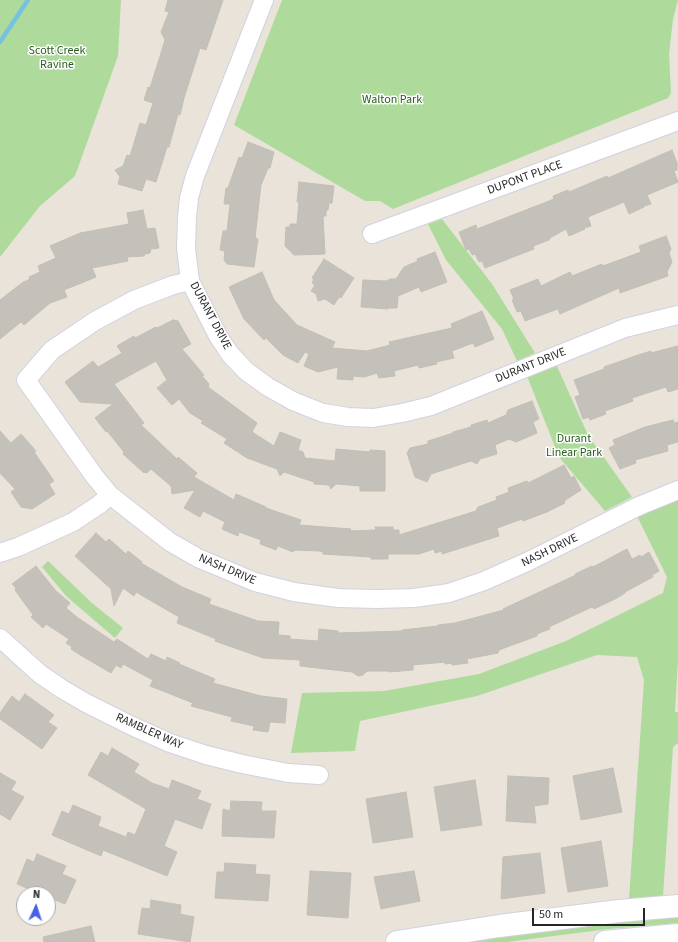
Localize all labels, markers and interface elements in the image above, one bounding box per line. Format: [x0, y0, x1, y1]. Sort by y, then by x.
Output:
park label: Scott Creek Ravine [29, 44, 85, 72]
park label: Walton Park [362, 93, 422, 107]
street label: DUPONT PLACE [486, 158, 564, 198]
street label: DURANT DRIVE [186, 280, 234, 352]
street label: DURANT DRIVE [494, 345, 568, 387]
park label: Durant Linear Park [546, 432, 602, 460]
street label: NASH DRIVE [520, 531, 580, 571]
street label: NASH DRIVE [196, 551, 258, 589]
street label: RAMBLER WAY [113, 711, 185, 753]
north arrow [16, 886, 56, 926]
text: N [33, 887, 41, 902]
scale bar [534, 900, 647, 926]
text: 50 m [539, 906, 563, 923]

